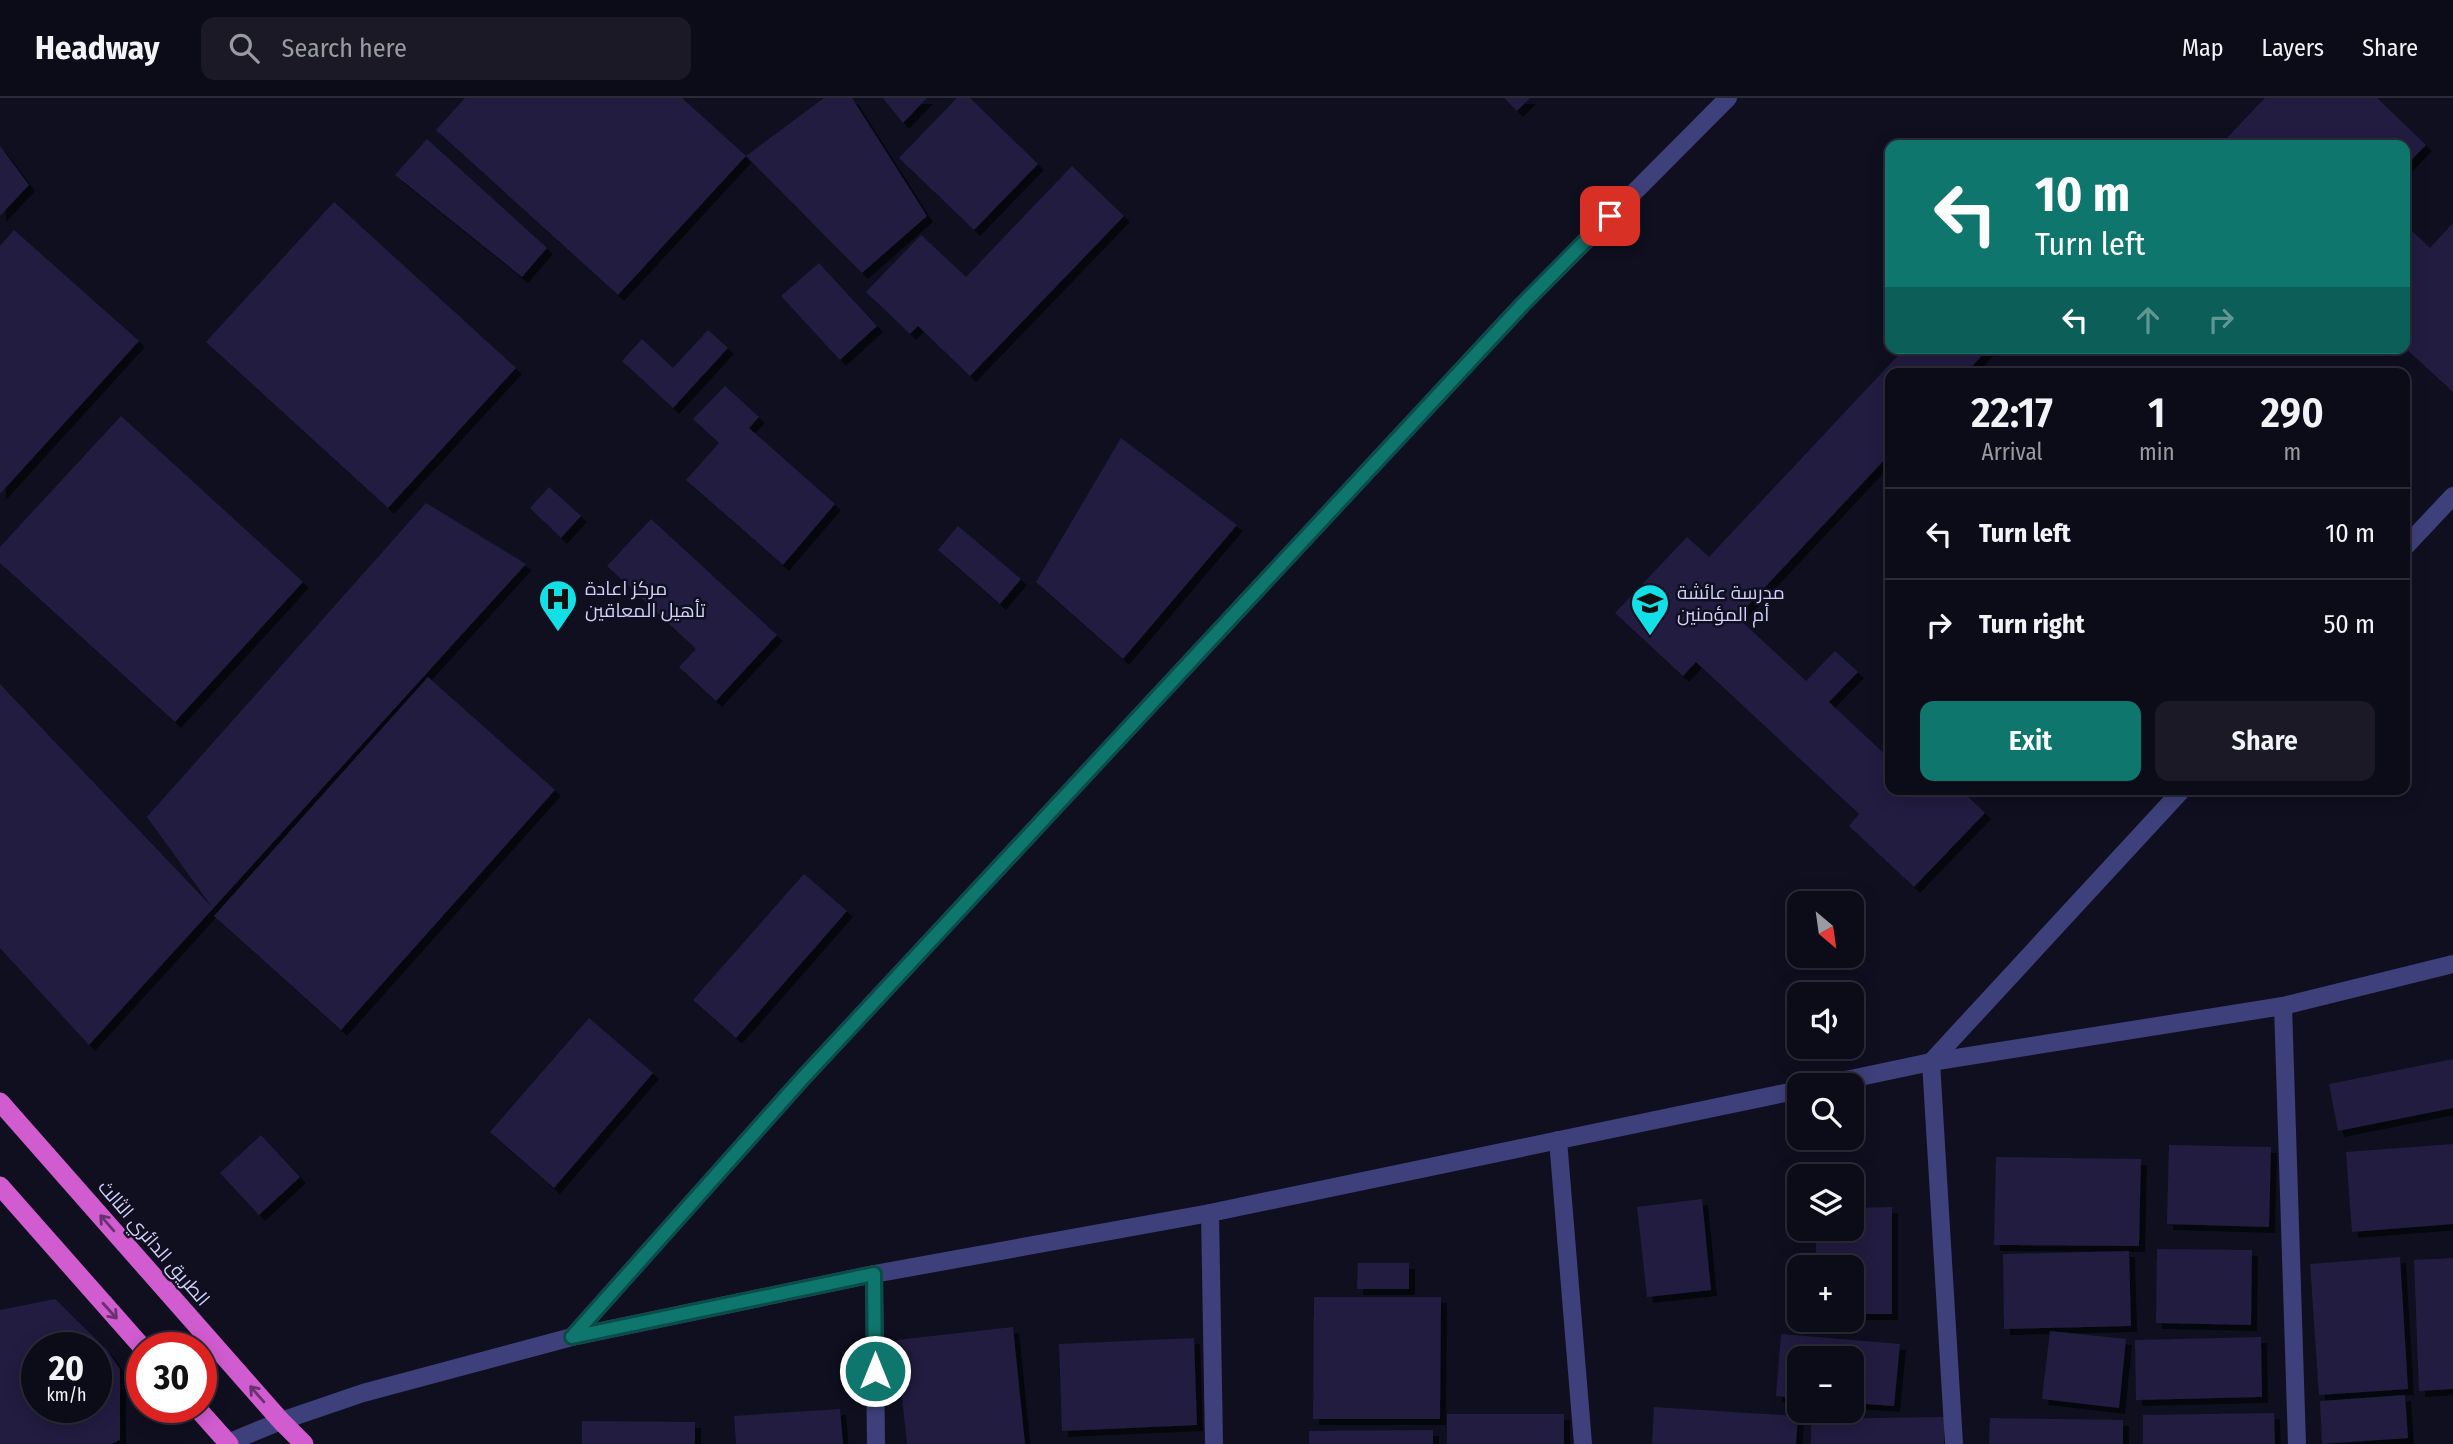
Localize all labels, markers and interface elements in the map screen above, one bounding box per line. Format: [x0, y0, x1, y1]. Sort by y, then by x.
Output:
search box [201, 17, 691, 80]
text: Headway [35, 28, 159, 68]
icon: search [225, 29, 263, 67]
text: Search here [281, 33, 407, 64]
text: Map [2182, 34, 2224, 62]
text: Layers [2262, 34, 2324, 62]
text: Share [2362, 34, 2418, 62]
text: 10 m [2035, 165, 2130, 224]
icon: left [1920, 168, 2011, 259]
pin [1580, 186, 1640, 246]
icon: arrive [1591, 197, 1629, 235]
text: Turn left [2035, 225, 2145, 263]
icon: left [2056, 301, 2094, 339]
icon: ahead [2129, 301, 2167, 339]
icon: right [2202, 301, 2240, 339]
text: 22:17 [1971, 388, 2053, 438]
text: 1 [2148, 388, 2166, 438]
text: 290 [2261, 388, 2324, 438]
text: Arrival [1982, 438, 2043, 466]
text: min [2139, 438, 2175, 466]
text: m [2283, 438, 2301, 466]
icon: left [1920, 515, 1958, 553]
text: Turn left [1979, 518, 2071, 549]
text: 10 m [2325, 518, 2375, 549]
place label: مركز اعادة تأهيل المعاقين [585, 577, 705, 622]
hospital icon: مركز اعادة تأهيل المعاقين [537, 578, 579, 633]
place label: مدرسة عائشة أم المؤمنين [1677, 581, 1785, 628]
school or university icon: مدرسة عائشة أم المؤمنين [1629, 582, 1671, 637]
icon: right [1920, 606, 1958, 644]
text: Turn right [1979, 609, 2085, 640]
text: 50 m [2323, 609, 2375, 640]
button: Exit [1920, 701, 2141, 781]
button: Share [2155, 701, 2375, 781]
north arrow [1787, 891, 1864, 968]
map controls [1787, 891, 1864, 1423]
button: sound [1787, 982, 1864, 1059]
button: search [1787, 1073, 1864, 1150]
button: layers [1787, 1164, 1864, 1241]
street label: الطريق الدائري الثالث [91, 1176, 215, 1312]
one-way arrow [99, 1215, 115, 1233]
button: + [1787, 1255, 1864, 1332]
one-way arrow [102, 1301, 118, 1319]
speed limit sign: 30 [126, 1332, 217, 1423]
position arrow [838, 1334, 912, 1408]
button: − [1787, 1346, 1864, 1423]
text: 20 [49, 1347, 84, 1389]
text: km/h [46, 1384, 87, 1406]
one-way arrow [249, 1385, 265, 1403]

